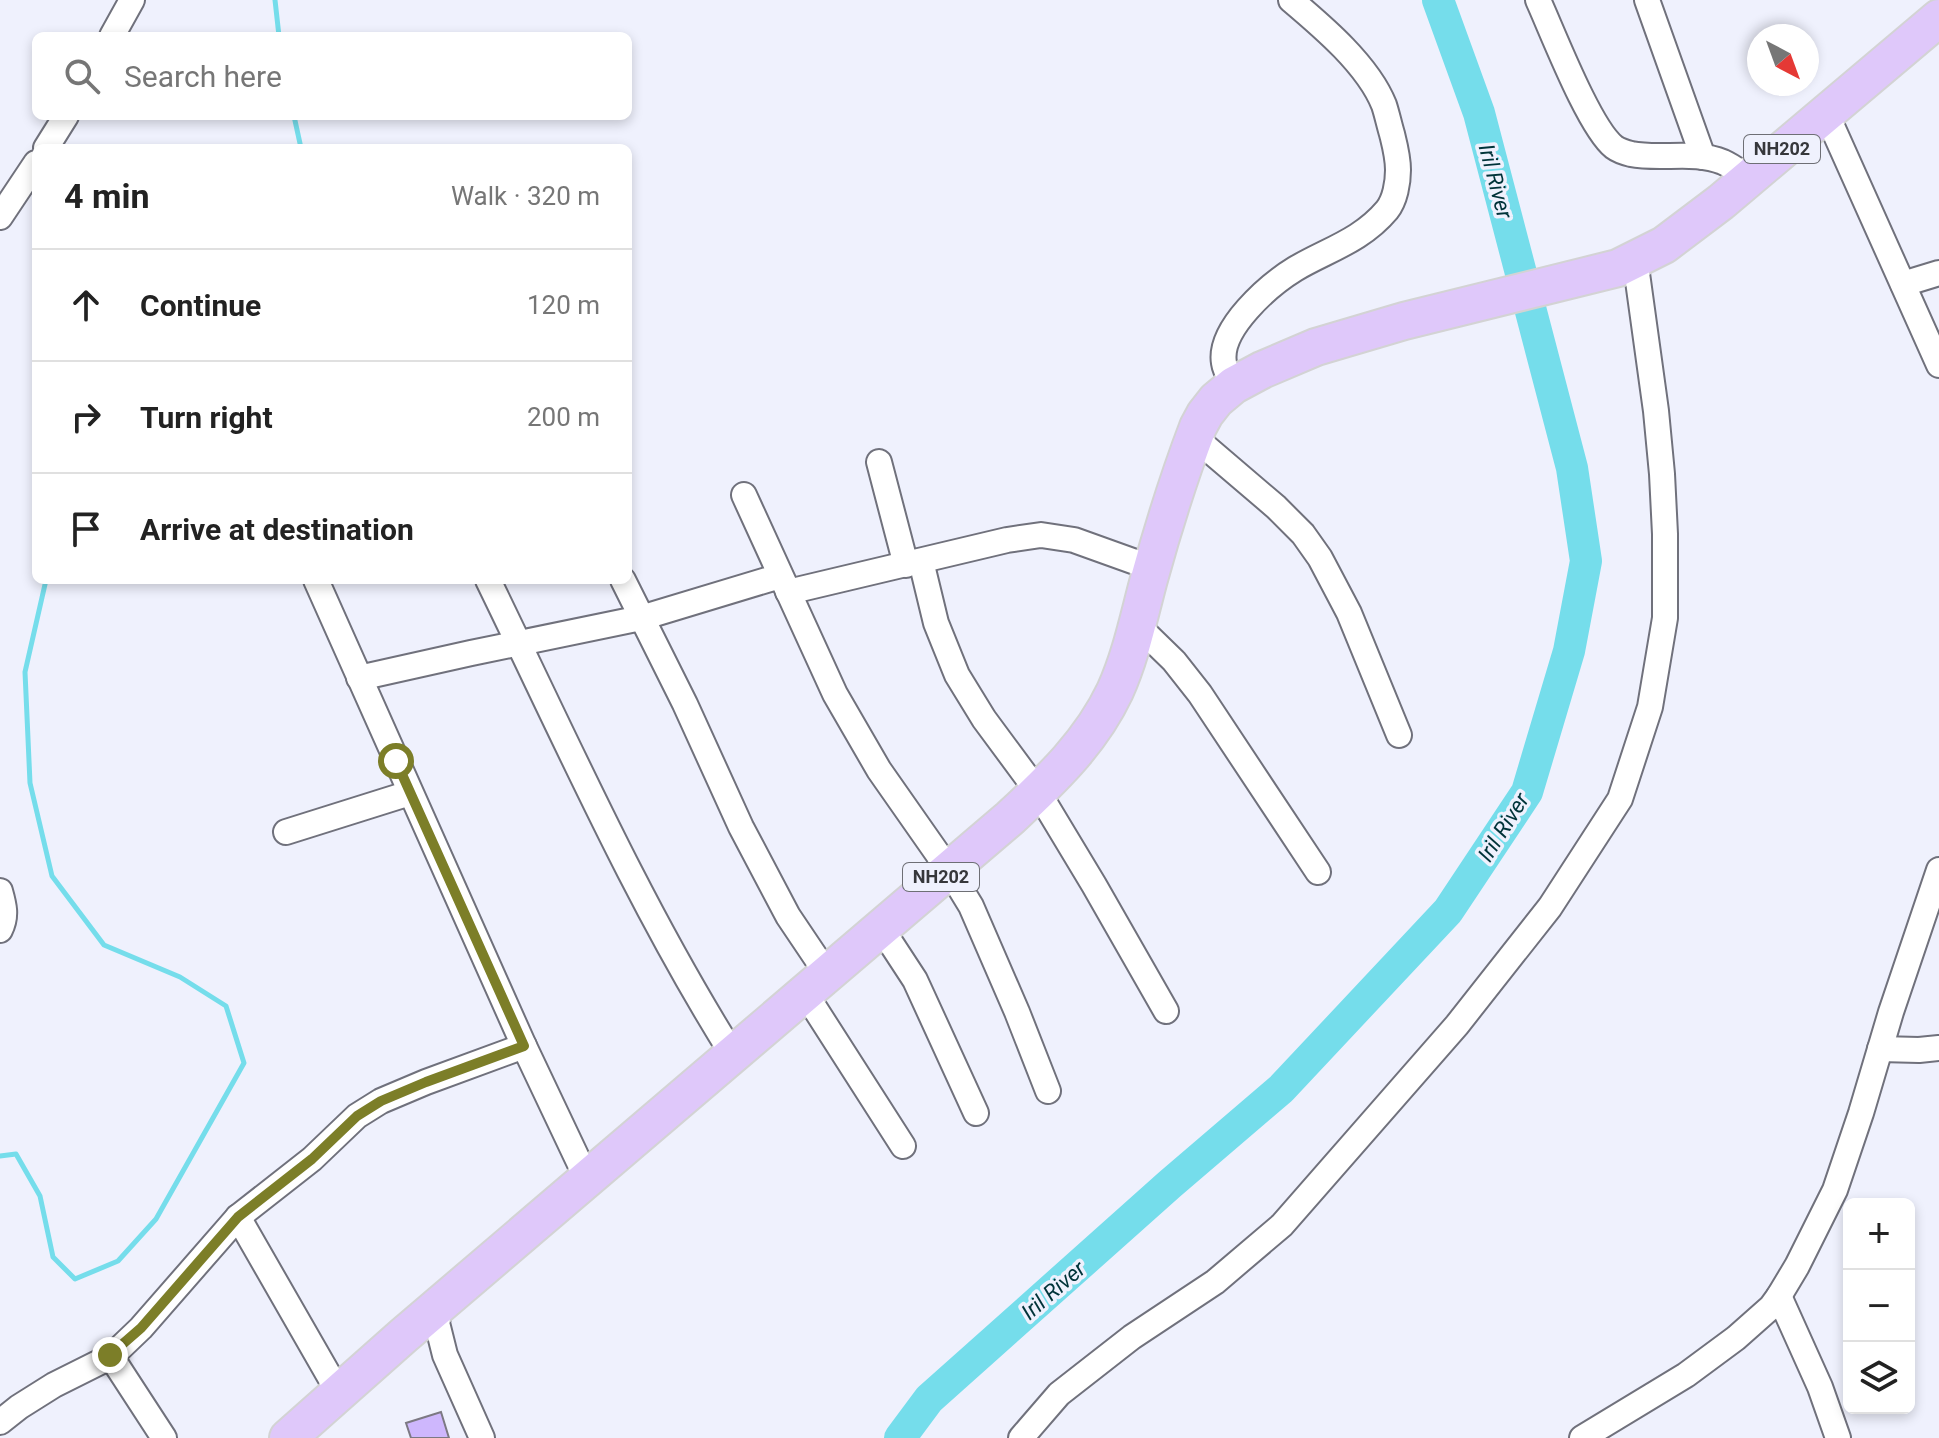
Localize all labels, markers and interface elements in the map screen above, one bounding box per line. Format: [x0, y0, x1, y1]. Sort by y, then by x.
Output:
north arrow [1747, 24, 1819, 96]
search box [32, 32, 632, 120]
icon: search [60, 54, 104, 98]
text: Search here [124, 59, 282, 94]
road number: NH202 [1744, 135, 1820, 163]
water label: Iril River [1474, 141, 1518, 222]
text: 4 min [64, 176, 149, 216]
text: Walk · 320 m [451, 181, 600, 211]
icon: ahead [64, 283, 108, 327]
text: Continue [140, 288, 261, 323]
text: 120 m [527, 290, 600, 320]
icon: right [64, 395, 108, 439]
text: Turn right [140, 400, 273, 435]
text: 200 m [527, 402, 600, 432]
icon: arrive [64, 507, 108, 551]
text: Arrive at destination [140, 512, 414, 547]
route start [378, 743, 414, 779]
water label: Iril River [1473, 788, 1535, 866]
road number: NH202 [903, 863, 979, 891]
map controls [1843, 1198, 1915, 1414]
button: + [1843, 1198, 1915, 1270]
water label: Iril River [1016, 1256, 1091, 1325]
button: − [1843, 1270, 1915, 1342]
route end [92, 1337, 128, 1373]
button: layers [1843, 1342, 1915, 1414]

